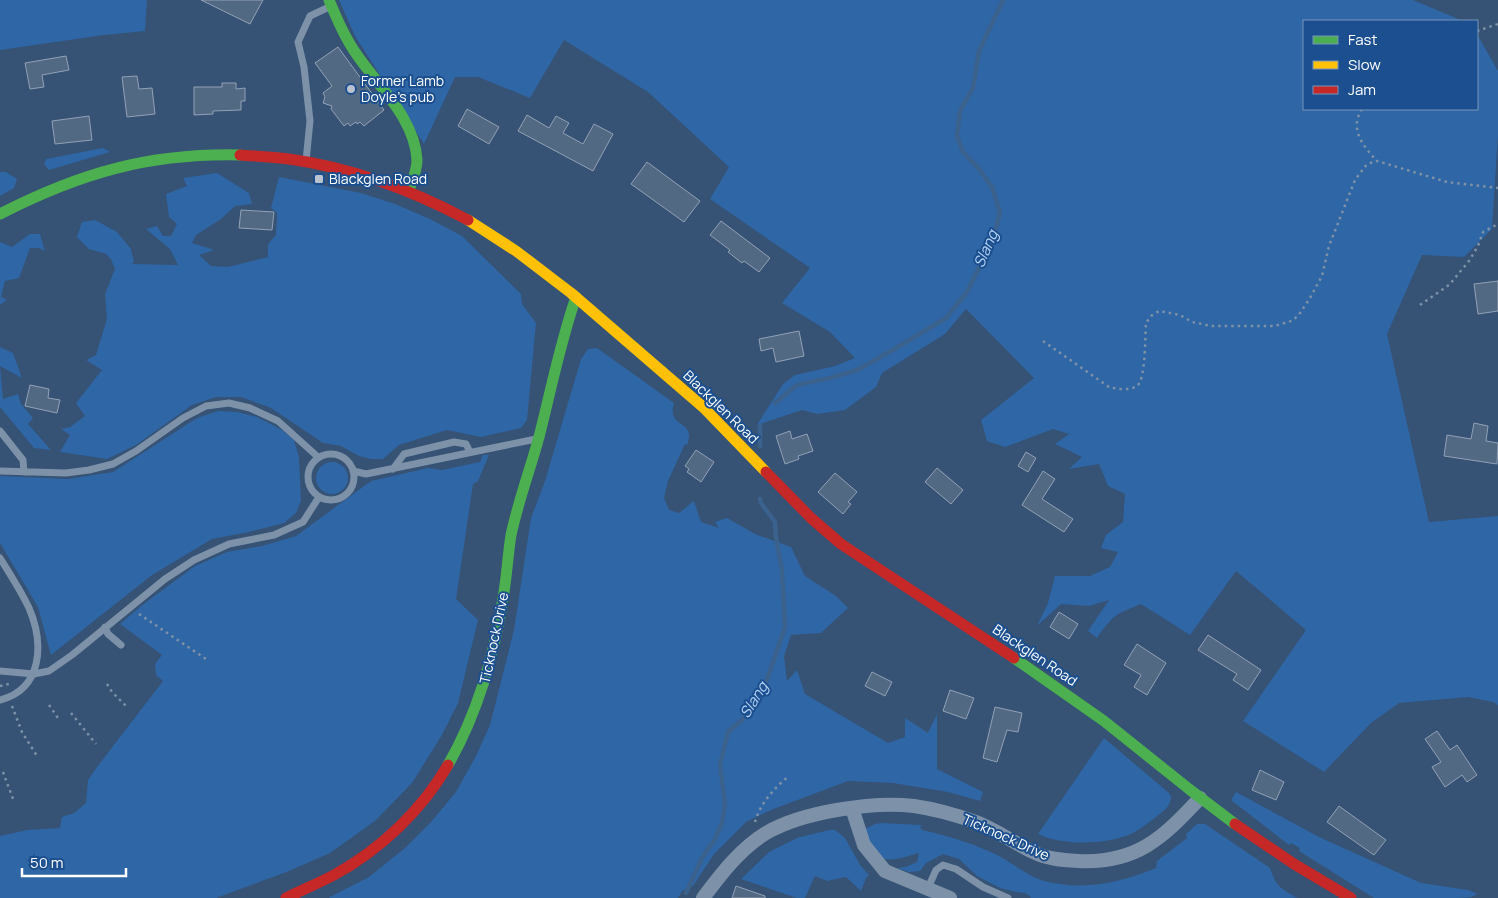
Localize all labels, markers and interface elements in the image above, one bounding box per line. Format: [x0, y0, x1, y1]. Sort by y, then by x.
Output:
legend [1303, 20, 1478, 110]
text: Fast [1348, 29, 1377, 50]
text: Slow [1348, 54, 1381, 75]
place label: Former Lamb Doyle's pub [361, 71, 444, 106]
text: Jam [1348, 79, 1376, 100]
marker: Former Lamb Doyle's pub [345, 83, 357, 95]
place label: Blackglen Road [329, 169, 427, 188]
marker: Blackglen Road [313, 173, 325, 185]
water label: Slang [968, 226, 1003, 271]
street label: Blackglen Road [679, 366, 763, 448]
street label: Ticknock Drive [475, 590, 512, 685]
street label: Blackglen Road [989, 619, 1081, 690]
water label: Slang [734, 677, 773, 722]
street label: Ticknock Drive [960, 809, 1053, 864]
scale bar [22, 846, 126, 878]
text: 50 m [30, 852, 64, 873]

